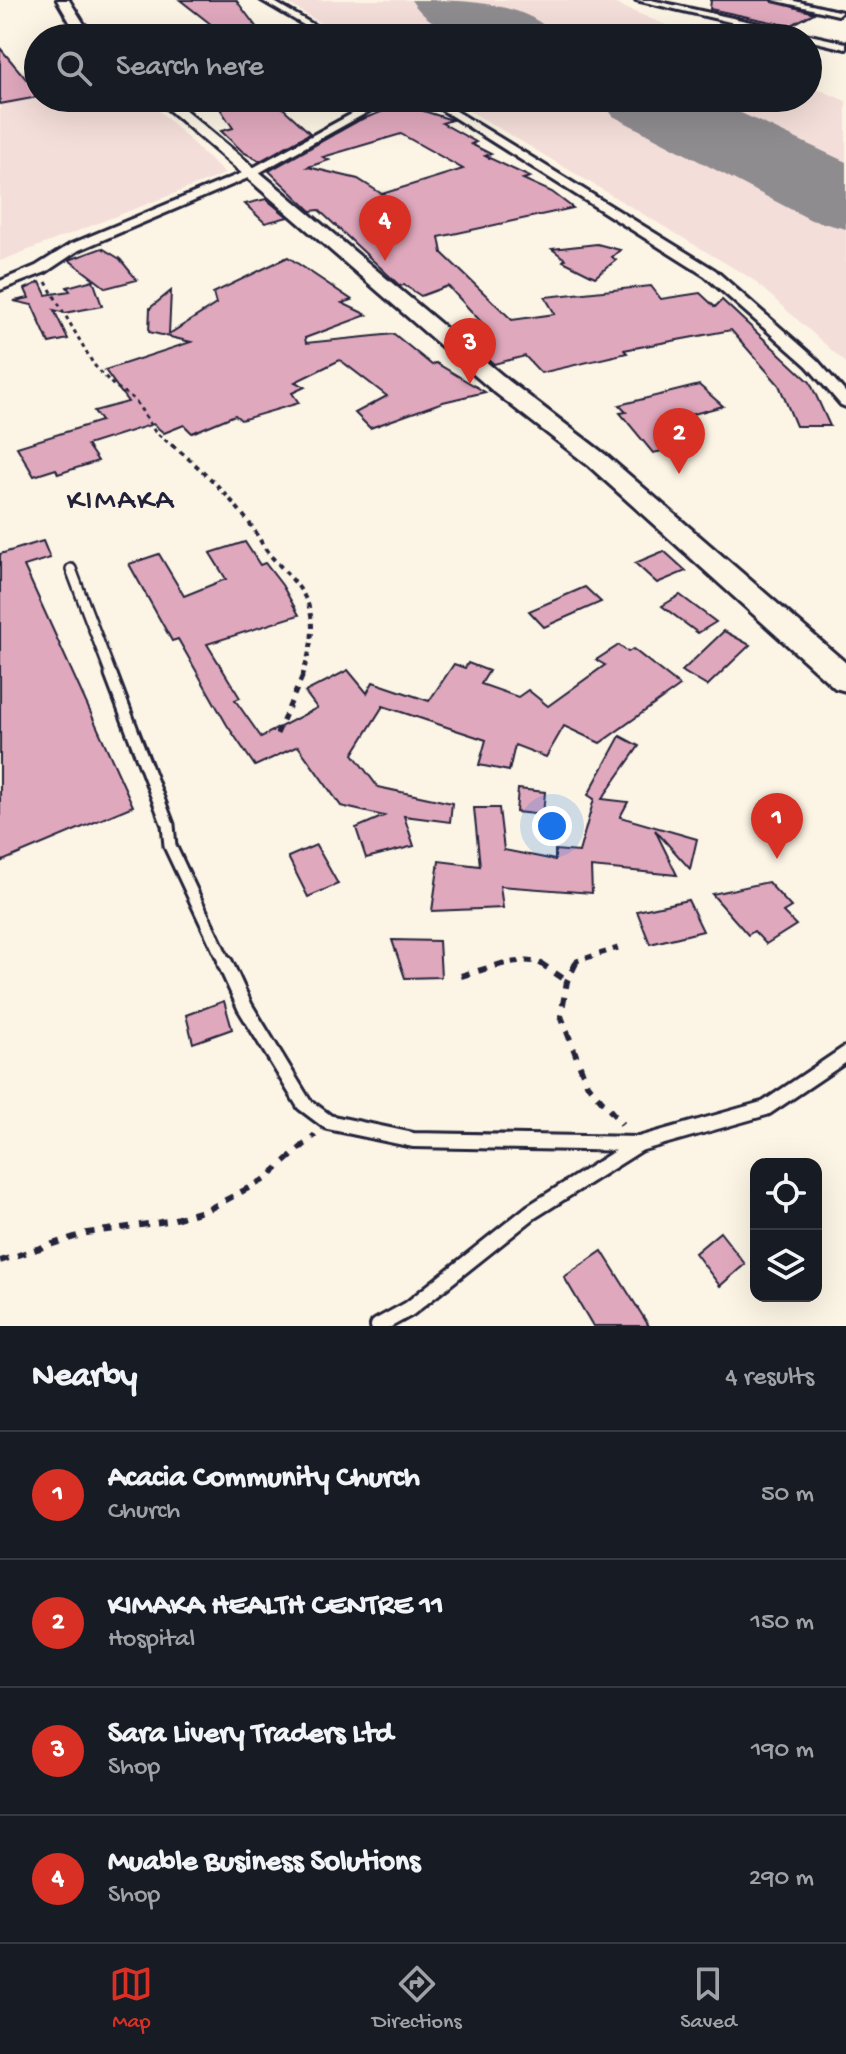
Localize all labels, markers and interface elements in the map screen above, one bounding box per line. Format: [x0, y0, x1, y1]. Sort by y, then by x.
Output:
search box [24, 24, 822, 112]
icon: search [52, 46, 96, 90]
text: Search here [116, 51, 264, 86]
pin: 4 [359, 195, 411, 261]
pin: 3 [444, 318, 496, 384]
pin: 2 [653, 408, 705, 474]
district label: KIMAKA [67, 485, 175, 520]
pin: 1 [751, 793, 803, 859]
your location [532, 806, 572, 846]
map controls [750, 1158, 822, 1302]
button: locate [750, 1158, 822, 1230]
button: layers [750, 1230, 822, 1302]
text: Nearby [32, 1358, 137, 1398]
text: 4 results [725, 1363, 814, 1394]
text: Acacia Community Church [108, 1462, 420, 1497]
text: 1 [53, 1480, 63, 1511]
text: 50 m [761, 1480, 814, 1511]
text: Church [108, 1497, 180, 1528]
text: KIMAKA HEALTH CENTRE 11 [108, 1590, 444, 1625]
text: 2 [52, 1608, 64, 1639]
text: 150 m [750, 1608, 814, 1639]
text: Hospital [108, 1625, 195, 1656]
text: Sara Livery Traders Ltd [108, 1718, 393, 1753]
text: 3 [51, 1736, 65, 1767]
text: 190 m [751, 1736, 814, 1767]
text: Shop [108, 1753, 160, 1784]
text: Muable Business Solutions [108, 1846, 420, 1881]
text: 4 [52, 1864, 64, 1895]
text: 290 m [749, 1864, 814, 1895]
text: Shop [108, 1881, 160, 1912]
tab: Map [109, 1962, 153, 2036]
tab: Directions [372, 1962, 462, 2036]
tab: Saved [680, 1962, 737, 2036]

